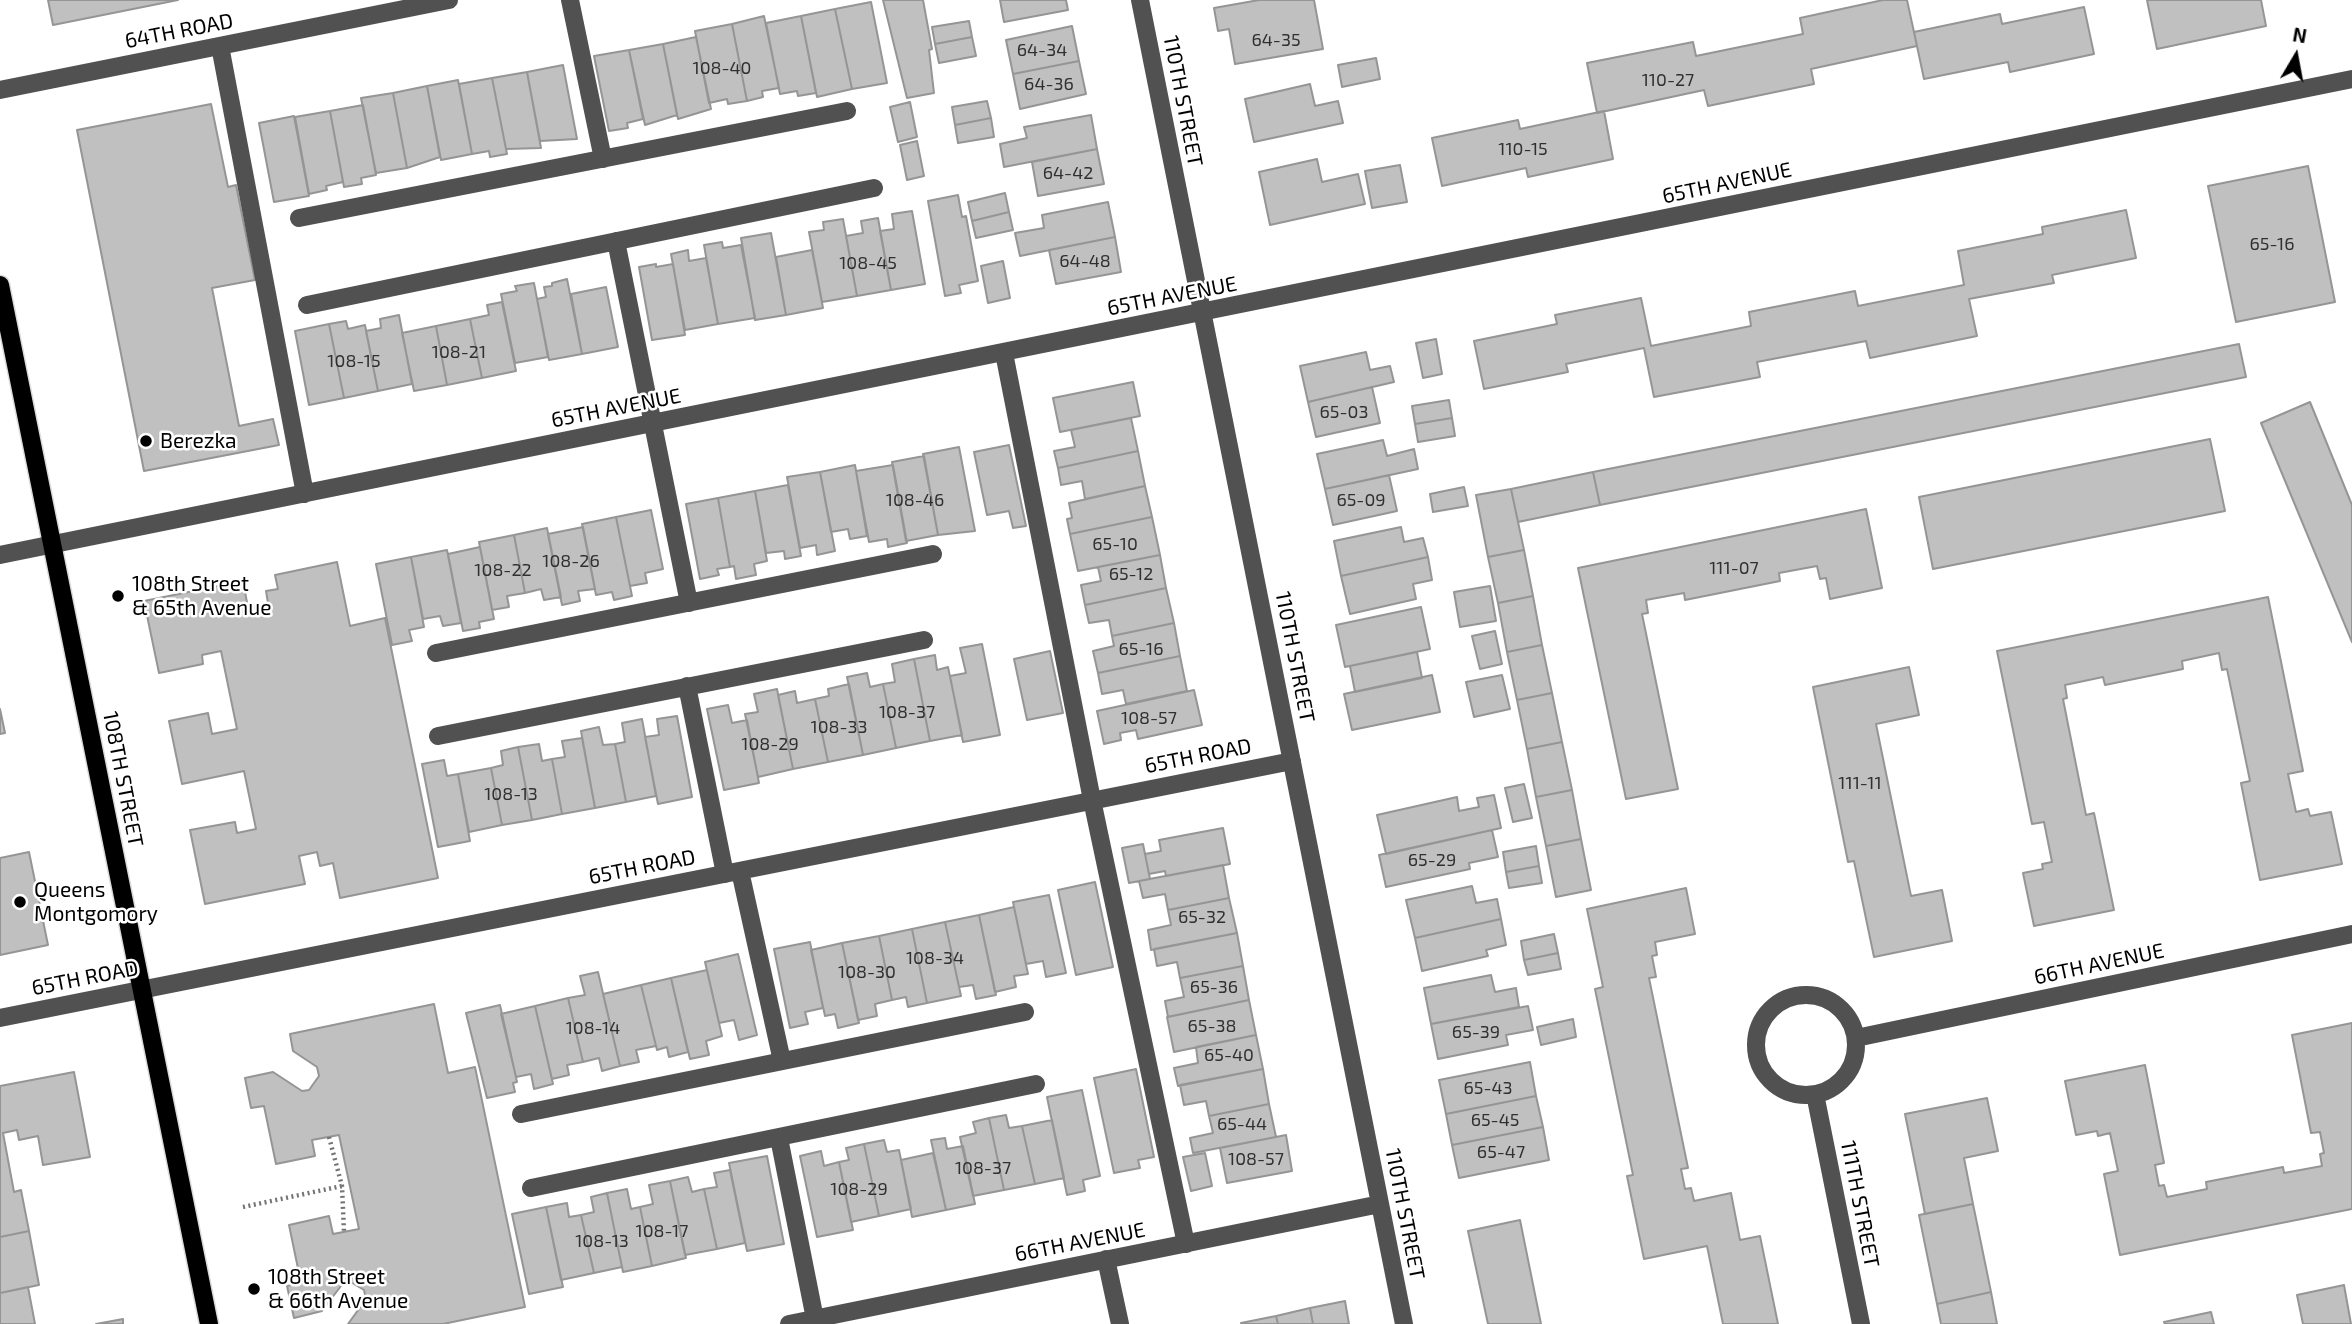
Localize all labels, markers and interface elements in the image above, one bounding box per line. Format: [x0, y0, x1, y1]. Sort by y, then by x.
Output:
street label: 64TH ROAD [123, 8, 235, 54]
north arrow [2261, 21, 2331, 91]
text: N [2291, 22, 2308, 47]
house number: 64-35 [1251, 29, 1301, 51]
street label: 110TH STREET [1158, 33, 1208, 169]
house number: 64-34 [1017, 39, 1067, 61]
house number: 108-40 [693, 57, 751, 79]
house number: 110-27 [1642, 69, 1694, 91]
house number: 64-36 [1024, 73, 1074, 95]
house number: 110-15 [1498, 138, 1548, 160]
street label: 65TH AVENUE [1660, 157, 1794, 209]
house number: 64-42 [1043, 162, 1093, 184]
house number: 65-16 [2250, 233, 2294, 255]
house number: 64-48 [1059, 250, 1111, 272]
house number: 108-45 [839, 252, 897, 274]
street label: 65TH AVENUE [1105, 271, 1239, 321]
house number: 108-21 [432, 341, 486, 363]
house number: 108-15 [327, 350, 381, 372]
street label: 65TH AVENUE [549, 383, 683, 433]
house number: 65-03 [1320, 401, 1368, 423]
place label: Berezka [160, 428, 237, 454]
marker: Berezka [138, 433, 154, 449]
house number: 108-46 [886, 489, 944, 511]
house number: 65-09 [1336, 489, 1386, 511]
house number: 65-10 [1092, 533, 1138, 555]
house number: 108-26 [542, 550, 600, 572]
house number: 111-07 [1709, 557, 1759, 579]
house number: 108-22 [474, 559, 532, 581]
house number: 65-12 [1109, 563, 1153, 585]
place label: 108th Street & 65th Avenue [132, 571, 271, 621]
marker: 108th Street & 65th Avenue [110, 588, 126, 604]
street label: 110TH STREET [1270, 589, 1320, 725]
house number: 65-16 [1119, 638, 1163, 660]
house number: 108-37 [879, 701, 935, 723]
house number: 108-57 [1121, 707, 1177, 729]
street label: 108TH STREET [98, 709, 148, 849]
house number: 108-33 [810, 716, 868, 738]
house number: 108-29 [741, 733, 799, 755]
street label: 65TH ROAD [1143, 733, 1253, 779]
house number: 111-11 [1838, 772, 1882, 794]
house number: 108-13 [484, 783, 538, 805]
street label: 65TH ROAD [587, 844, 697, 890]
house number: 65-29 [1408, 849, 1456, 871]
place label: Queens Montgomory [34, 877, 158, 927]
marker: Queens Montgomory [12, 894, 28, 910]
house number: 65-32 [1178, 906, 1226, 928]
street label: 66TH AVENUE [2032, 938, 2166, 990]
house number: 108-34 [906, 947, 964, 969]
street label: 65TH ROAD [30, 955, 140, 1001]
house number: 108-30 [838, 961, 896, 983]
house number: 65-36 [1190, 976, 1238, 998]
house number: 65-38 [1188, 1015, 1236, 1037]
house number: 108-14 [566, 1017, 620, 1039]
house number: 65-39 [1452, 1021, 1500, 1043]
house number: 65-40 [1204, 1044, 1254, 1066]
house number: 65-43 [1463, 1077, 1513, 1099]
house number: 65-45 [1471, 1109, 1519, 1131]
house number: 65-44 [1217, 1113, 1267, 1135]
street label: 111TH STREET [1835, 1138, 1885, 1270]
house number: 65-47 [1477, 1141, 1525, 1163]
street label: 110TH STREET [1380, 1146, 1430, 1282]
house number: 108-57 [1228, 1148, 1284, 1170]
house number: 108-37 [955, 1157, 1011, 1179]
house number: 108-29 [830, 1178, 888, 1200]
street label: 66TH AVENUE [1013, 1217, 1147, 1267]
house number: 108-17 [636, 1220, 688, 1242]
house number: 108-13 [575, 1230, 629, 1252]
place label: 108th Street & 66th Avenue [268, 1264, 408, 1314]
marker: 108th Street & 66th Avenue [246, 1281, 262, 1297]

